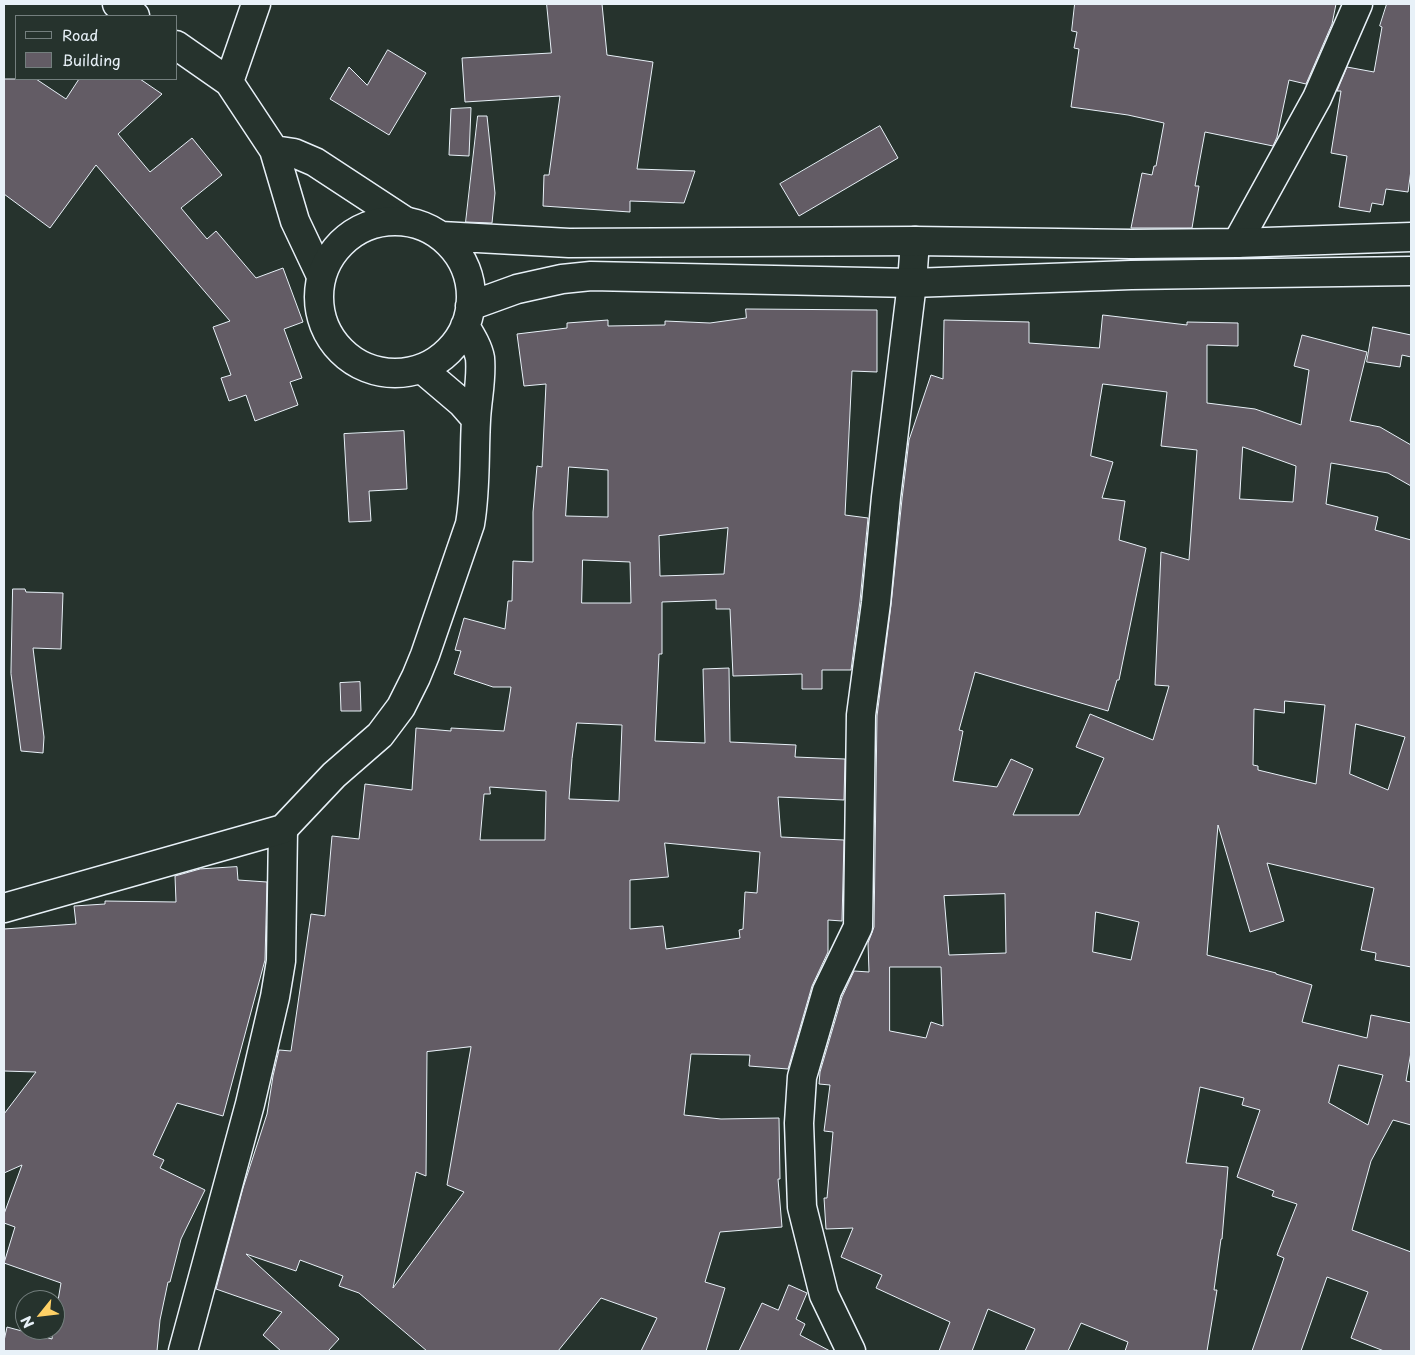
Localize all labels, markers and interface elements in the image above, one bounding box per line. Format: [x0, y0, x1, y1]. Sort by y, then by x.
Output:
legend [15, 15, 178, 80]
text: Road [62, 23, 98, 46]
text: Building [62, 48, 121, 71]
north arrow [15, 1290, 65, 1340]
text: N [15, 1312, 39, 1332]

